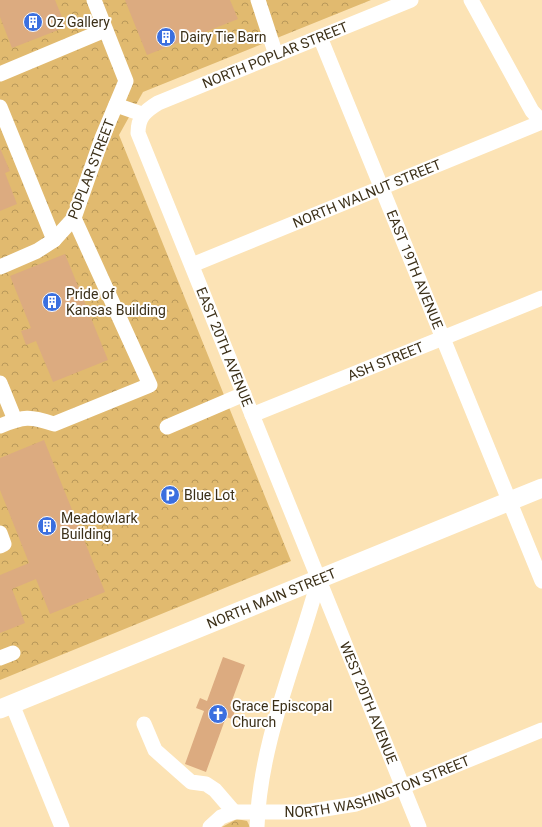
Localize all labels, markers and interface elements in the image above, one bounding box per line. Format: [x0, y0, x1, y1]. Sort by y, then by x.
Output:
building icon: Oz Gallery [22, 11, 44, 33]
place label: Oz Gallery [47, 14, 110, 30]
street label: NORTH POPLAR STREET [200, 18, 351, 92]
building icon: Dairy Tie Barn [155, 26, 177, 48]
place label: Dairy Tie Barn [180, 29, 266, 45]
street label: POPLAR STREET [65, 116, 118, 221]
street label: NORTH WALNUT STREET [290, 156, 444, 231]
street label: EAST 19TH AVENUE [383, 208, 446, 331]
street label: EAST 20TH AVENUE [193, 285, 256, 409]
place label: Pride of Kansas Building [66, 286, 166, 318]
building icon: Pride of Kansas Building [41, 291, 63, 313]
street label: ASH STREET [345, 338, 427, 384]
parking icon: Blue Lot [159, 484, 181, 506]
place label: Blue Lot [184, 487, 235, 503]
place label: Meadowlark Building [61, 510, 138, 542]
building icon: Meadowlark Building [36, 515, 58, 537]
street label: NORTH MAIN STREET [204, 565, 339, 632]
street label: WEST 20TH AVENUE [337, 639, 401, 766]
place label: Grace Episcopal Church [232, 698, 333, 730]
church icon: Grace Episcopal Church [207, 703, 229, 725]
street label: NORTH WASHINGTON STREET [284, 752, 473, 820]

